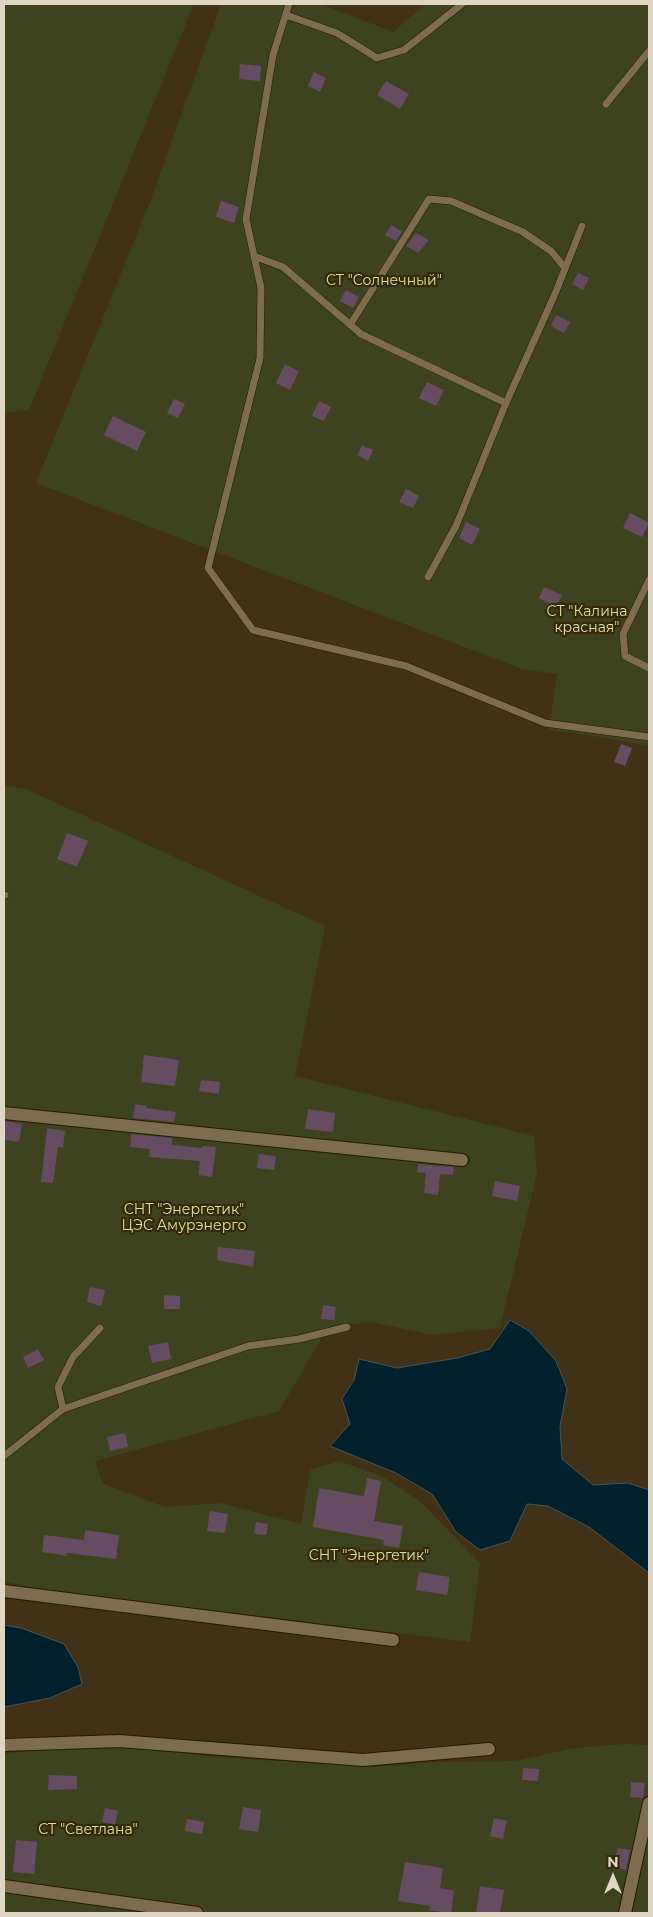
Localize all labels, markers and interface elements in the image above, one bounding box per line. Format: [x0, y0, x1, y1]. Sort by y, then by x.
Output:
park label: СТ "Солнечный" [326, 273, 442, 289]
park label: СТ "Калина красная" [547, 604, 627, 636]
park label: СНТ "Энергетик" ЦЭС Амурэнерго [122, 1202, 246, 1234]
park label: СНТ "Энергетик" [309, 1548, 429, 1564]
park label: СТ "Светлана" [38, 1822, 138, 1838]
north arrow [588, 1852, 638, 1902]
text: N [607, 1853, 619, 1871]

